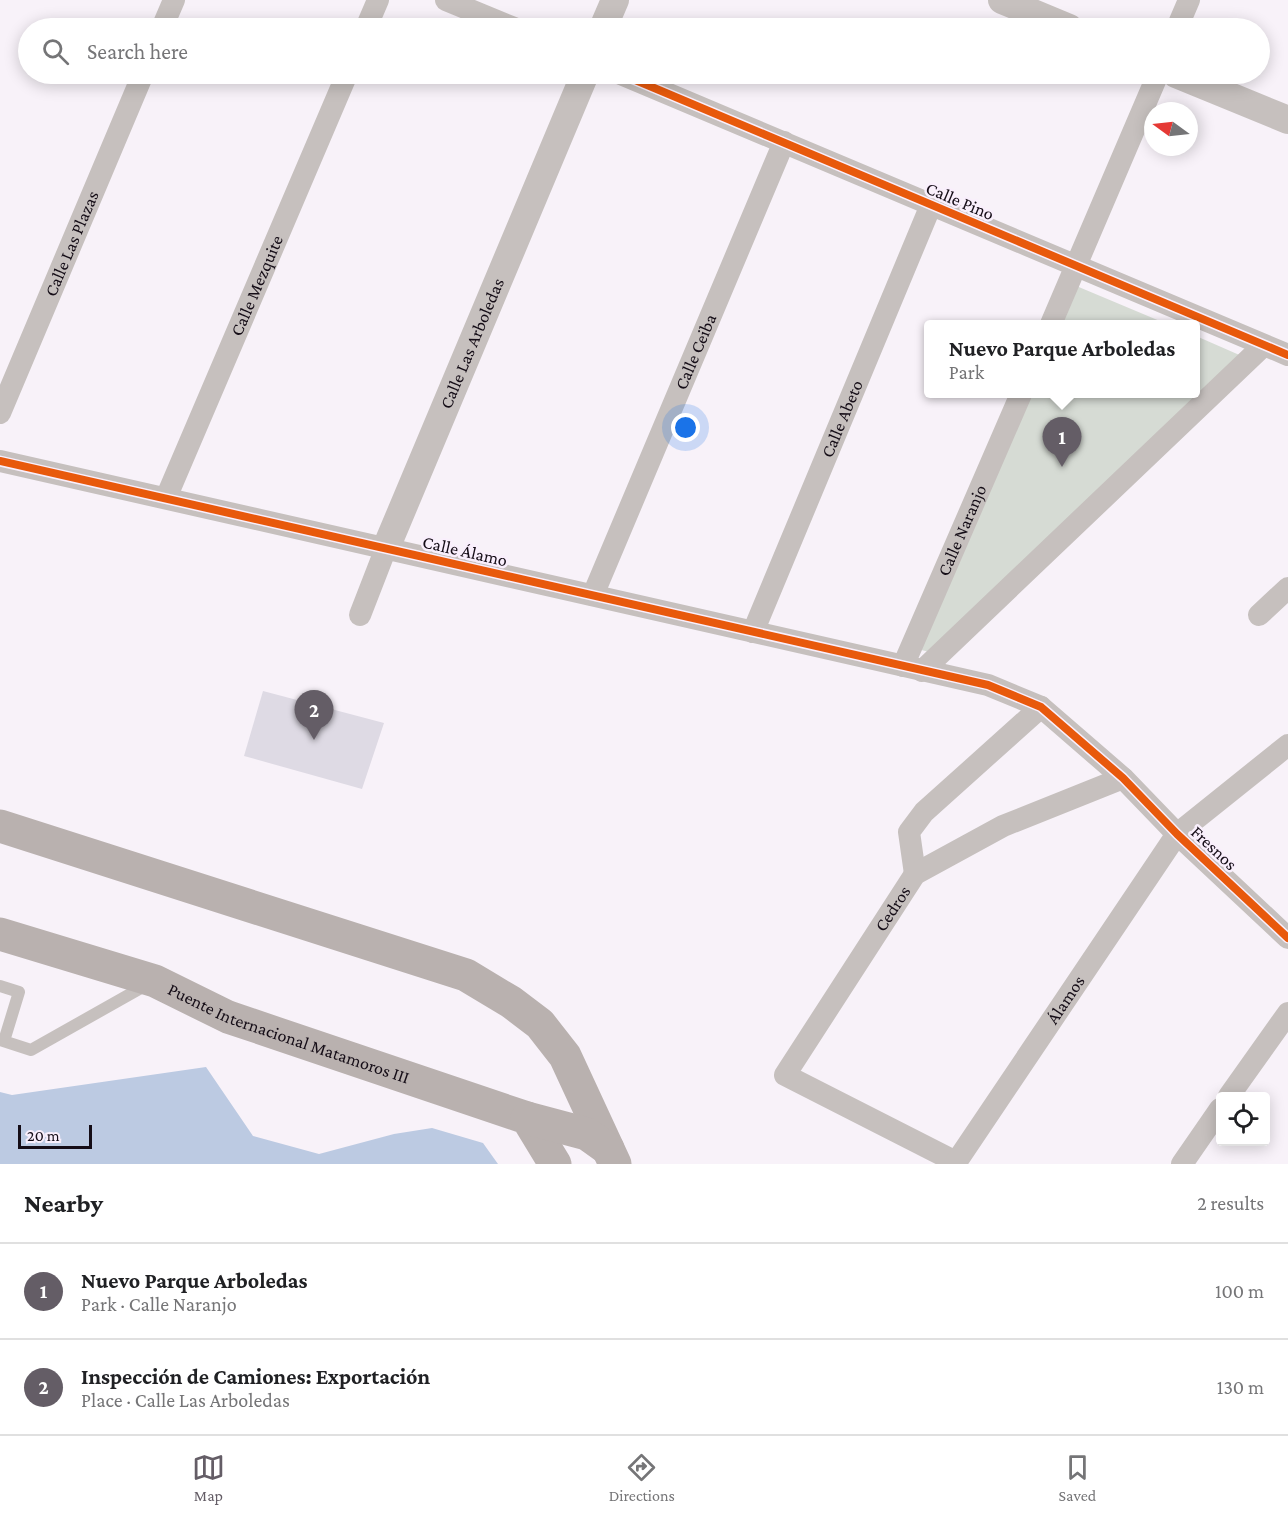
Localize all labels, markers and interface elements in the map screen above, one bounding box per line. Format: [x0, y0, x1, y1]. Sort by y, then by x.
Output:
search box [18, 18, 1270, 84]
icon: search [39, 35, 72, 68]
text: Search here [87, 39, 188, 64]
north arrow [1144, 102, 1198, 156]
street label: Calle Pino [923, 178, 997, 224]
street label: Calle Las Plazas [40, 188, 103, 299]
street label: Calle Mezquite [226, 232, 287, 339]
street label: Calle Las Arboledas [436, 275, 508, 412]
street label: Calle Ceiba [671, 311, 720, 393]
popup [924, 320, 1200, 398]
text: Nuevo Parque Arboledas [949, 336, 1175, 361]
text: Park [949, 361, 984, 383]
street label: Calle Abeto [817, 377, 867, 460]
your location [671, 413, 700, 442]
pin: 1 [1042, 418, 1082, 467]
street label: Calle Naranjo [933, 482, 990, 579]
street label: Calle Álamo [421, 532, 509, 570]
pin: 2 [294, 690, 334, 740]
street label: Fresnos [1187, 822, 1241, 874]
street label: Cedros [871, 882, 915, 935]
street label: Álamos [1042, 972, 1089, 1028]
street label: Puente Internacional Matamoros III [165, 979, 412, 1088]
map controls [1216, 1092, 1270, 1146]
button: locate [1216, 1092, 1270, 1146]
scale bar [18, 1122, 92, 1150]
text: 20 m [27, 1127, 60, 1144]
text: Nearby [24, 1189, 103, 1218]
text: 2 results [1197, 1192, 1264, 1214]
text: Nuevo Parque Arboledas [81, 1268, 308, 1293]
text: 1 [40, 1280, 47, 1302]
text: 100 m [1215, 1280, 1264, 1302]
text: Park · Calle Naranjo [81, 1293, 237, 1315]
text: Inspección de Camiones: Exportación [81, 1364, 430, 1389]
text: 2 [38, 1376, 49, 1398]
text: 130 m [1217, 1376, 1264, 1398]
text: Place · Calle Las Arboledas [81, 1389, 290, 1411]
tab: Map [192, 1451, 225, 1504]
tab: Directions [609, 1451, 675, 1504]
tab: Saved [1059, 1451, 1096, 1504]

